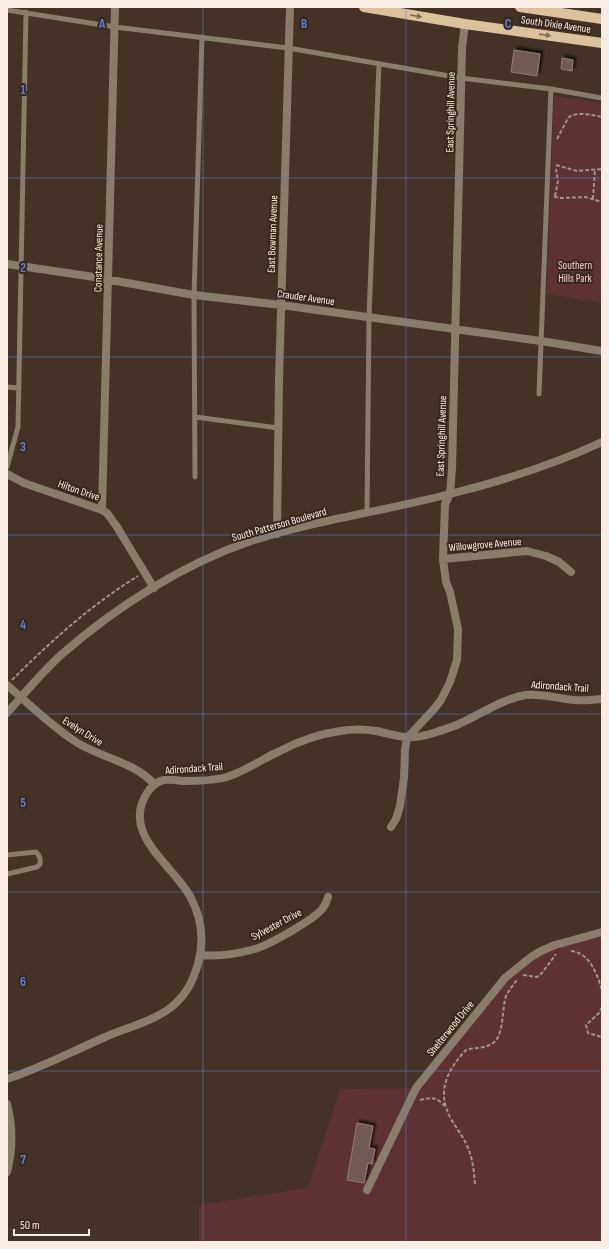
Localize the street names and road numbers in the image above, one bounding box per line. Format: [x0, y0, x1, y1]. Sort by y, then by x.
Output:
street label: South Dixie Avenue [520, 13, 592, 36]
street label: East Springhill Avenue [443, 72, 458, 152]
street label: East Bowman Avenue [265, 195, 280, 273]
street label: Constance Avenue [91, 224, 106, 292]
street label: Crauder Avenue [276, 287, 336, 308]
street label: East Springhill Avenue [434, 395, 449, 477]
street label: Hilton Drive [56, 477, 101, 504]
street label: South Patterson Boulevard [230, 505, 328, 544]
street label: Willowgrove Avenue [448, 535, 522, 554]
street label: Adirondack Trail [530, 678, 589, 695]
street label: Evelyn Drive [60, 714, 105, 749]
street label: Adirondack Trail [164, 760, 223, 777]
street label: Sylvester Drive [249, 906, 304, 943]
street label: Shelterwood Drive [424, 998, 477, 1059]

